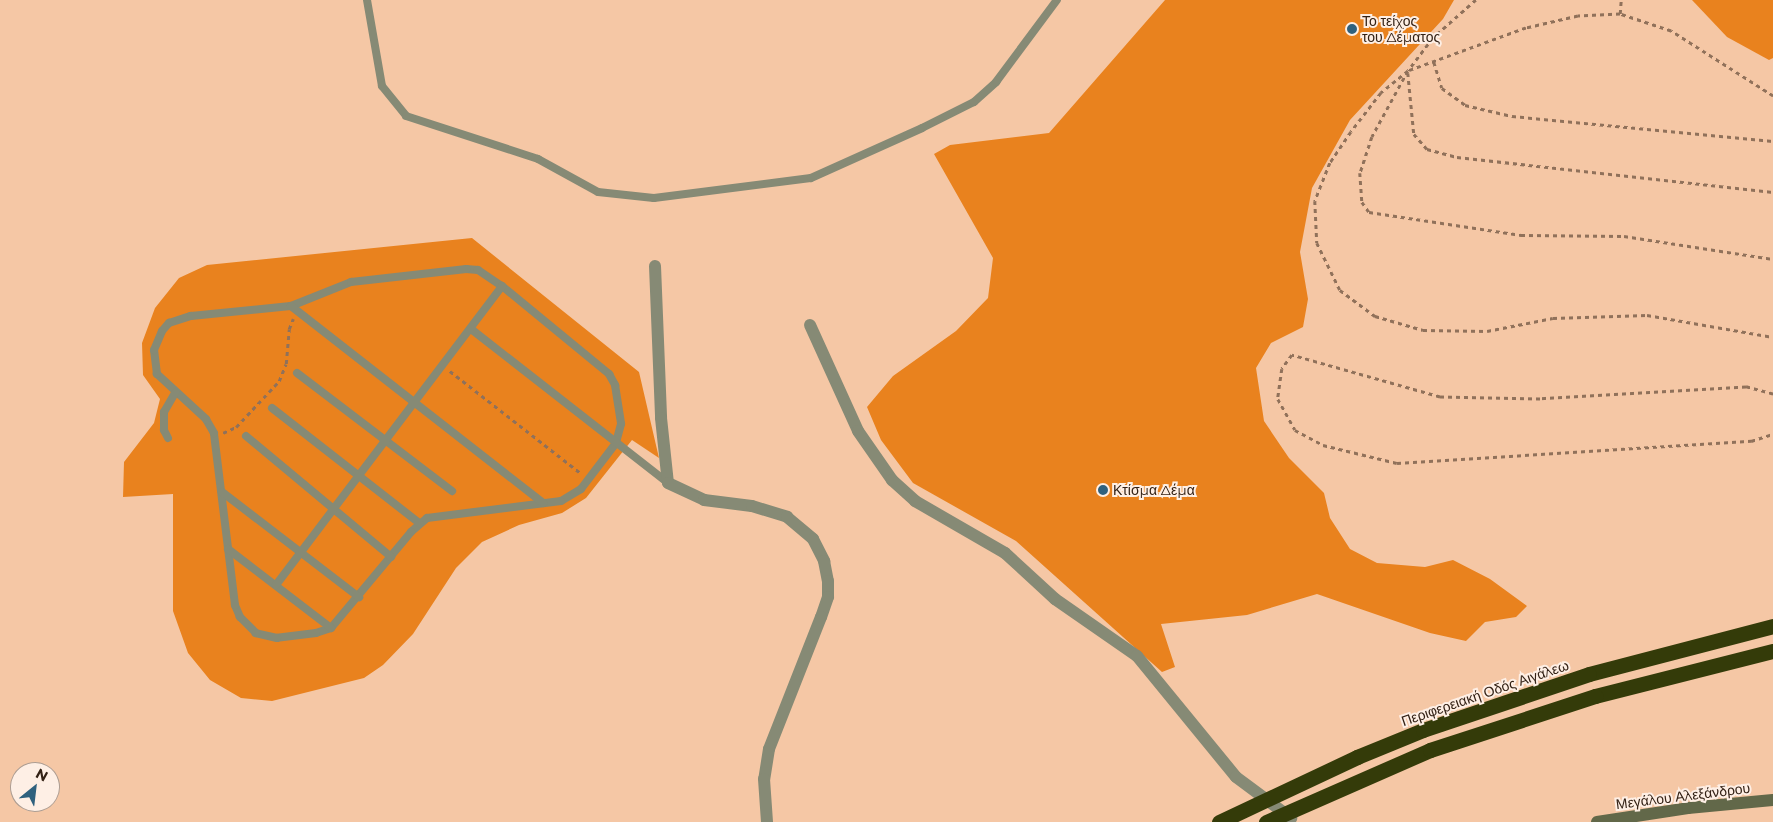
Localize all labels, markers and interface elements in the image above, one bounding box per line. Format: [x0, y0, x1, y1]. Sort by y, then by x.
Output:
place label: Το τείχος του Δέματος [1362, 13, 1440, 46]
marker: Το τείχος του Δέματος [1346, 23, 1358, 35]
place label: Κτίσμα Δέμα [1113, 482, 1195, 498]
marker: Κτίσμα Δέμα [1097, 484, 1109, 496]
street label: Περιφερειακή Οδός Αιγάλεω [1399, 656, 1571, 730]
north arrow [10, 762, 60, 812]
text: N [32, 764, 51, 785]
street label: Μεγάλου Αλεξάνδρου [1615, 779, 1751, 813]

